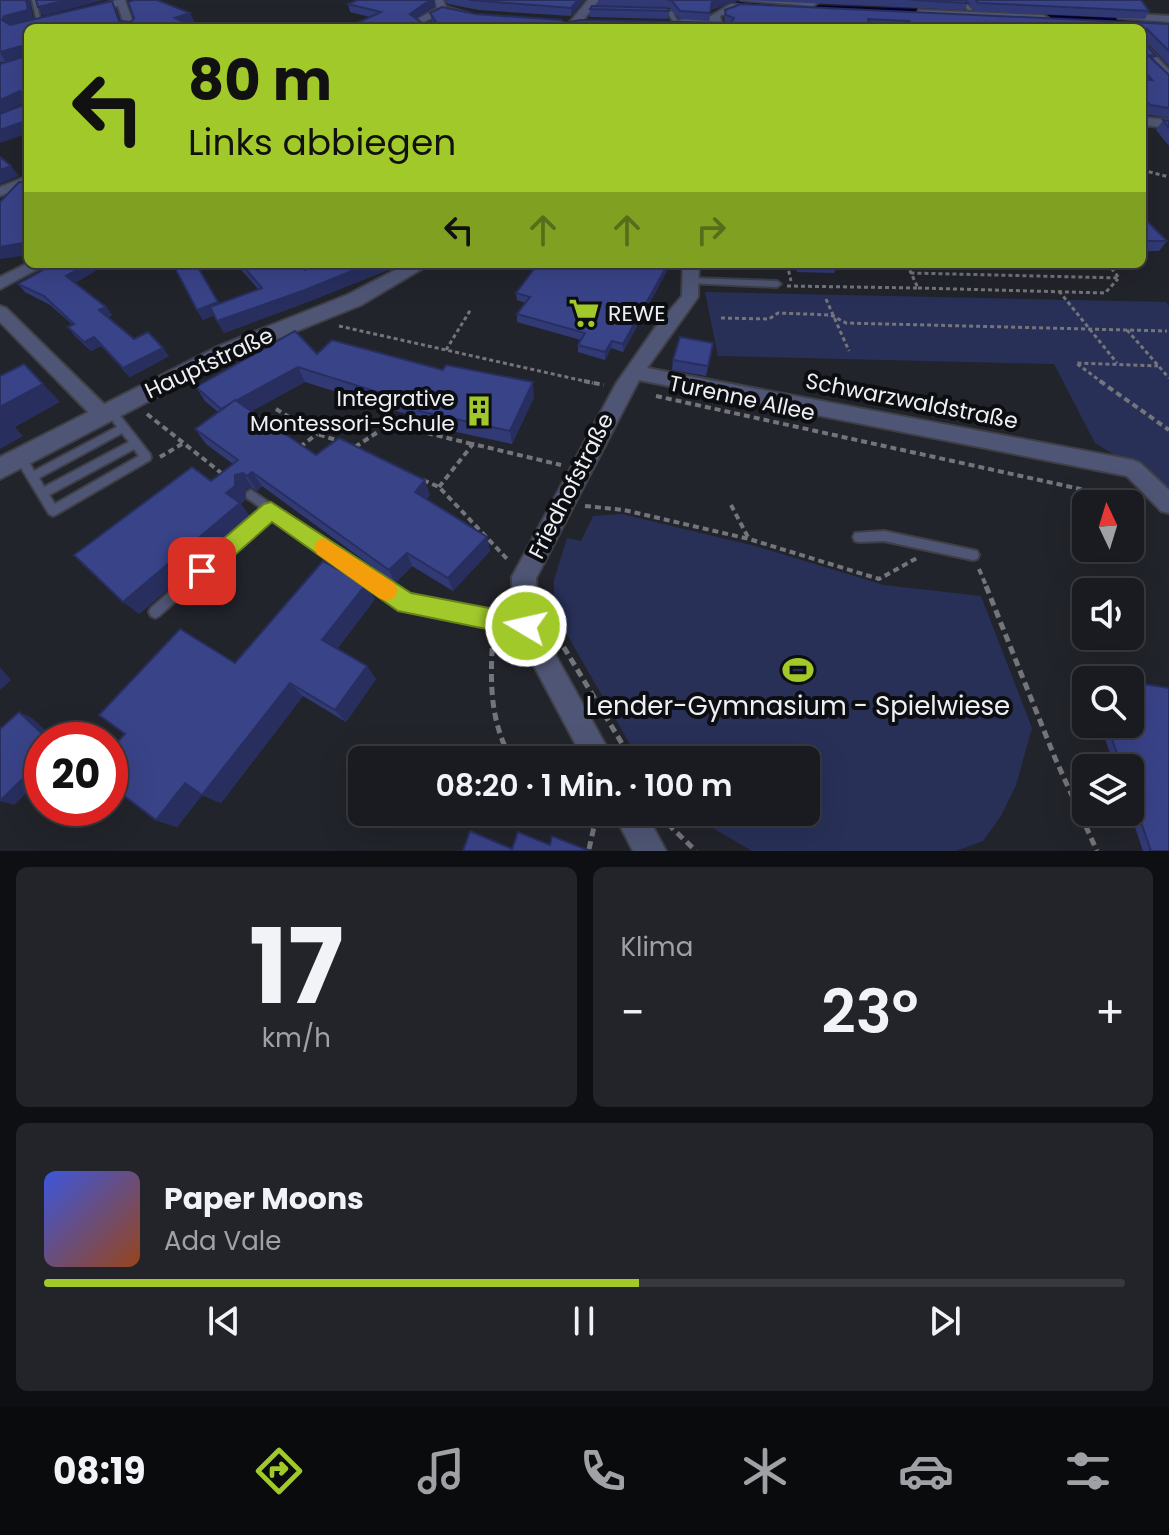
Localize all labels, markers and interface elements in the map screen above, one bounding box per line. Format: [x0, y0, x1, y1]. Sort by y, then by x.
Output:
text: 80 m [188, 41, 332, 120]
icon: left [56, 56, 160, 160]
text: Links abbiegen [188, 117, 456, 168]
icon: left [437, 208, 481, 252]
icon: ahead [521, 208, 565, 252]
icon: ahead [605, 208, 649, 252]
icon: right [689, 208, 733, 252]
supermarket icon: REWE [567, 296, 601, 330]
place label: REWE [608, 298, 665, 329]
street label: Hauptstraße [140, 320, 278, 406]
street label: Schwarzwaldstraße [803, 365, 1021, 437]
street label: Turenne Allee [666, 367, 818, 429]
place label: Integrative Montessori-Schule [250, 383, 455, 439]
building icon: Integrative Montessori-Schule [462, 394, 496, 428]
street label: Friedhofstraße [521, 408, 621, 564]
north arrow [1072, 490, 1144, 562]
map controls [1072, 490, 1144, 826]
pin [168, 537, 236, 605]
icon: arrive [180, 549, 224, 593]
button: sound [1072, 578, 1144, 650]
position arrow [484, 584, 568, 668]
sports icon: Lender-Gymnasium - Spielwiese [781, 653, 815, 687]
button: search [1072, 666, 1144, 738]
place label: Lender-Gymnasium - Spielwiese [586, 688, 1010, 724]
speed limit sign: 20 [24, 722, 128, 826]
button: layers [1072, 754, 1144, 826]
text: 08:20 · 1 Min. · 100 m [435, 764, 733, 807]
text: 17 [249, 894, 344, 1039]
text: Klima [621, 929, 693, 965]
text: 23° [821, 970, 918, 1054]
text: − [621, 982, 645, 1043]
text: + [1095, 982, 1125, 1043]
text: km/h [262, 1020, 331, 1056]
text: Paper Moons [164, 1177, 364, 1220]
text: Ada Vale [164, 1223, 281, 1259]
icon: previous [202, 1299, 246, 1343]
icon: pause [562, 1299, 606, 1343]
icon: next [923, 1299, 967, 1343]
icon: directions [251, 1443, 307, 1499]
icon: music [413, 1443, 469, 1499]
icon: phone [575, 1443, 631, 1499]
icon: climate [737, 1443, 793, 1499]
icon: car [898, 1443, 954, 1499]
icon: filters [1060, 1443, 1116, 1499]
text: 08:19 [53, 1446, 146, 1497]

